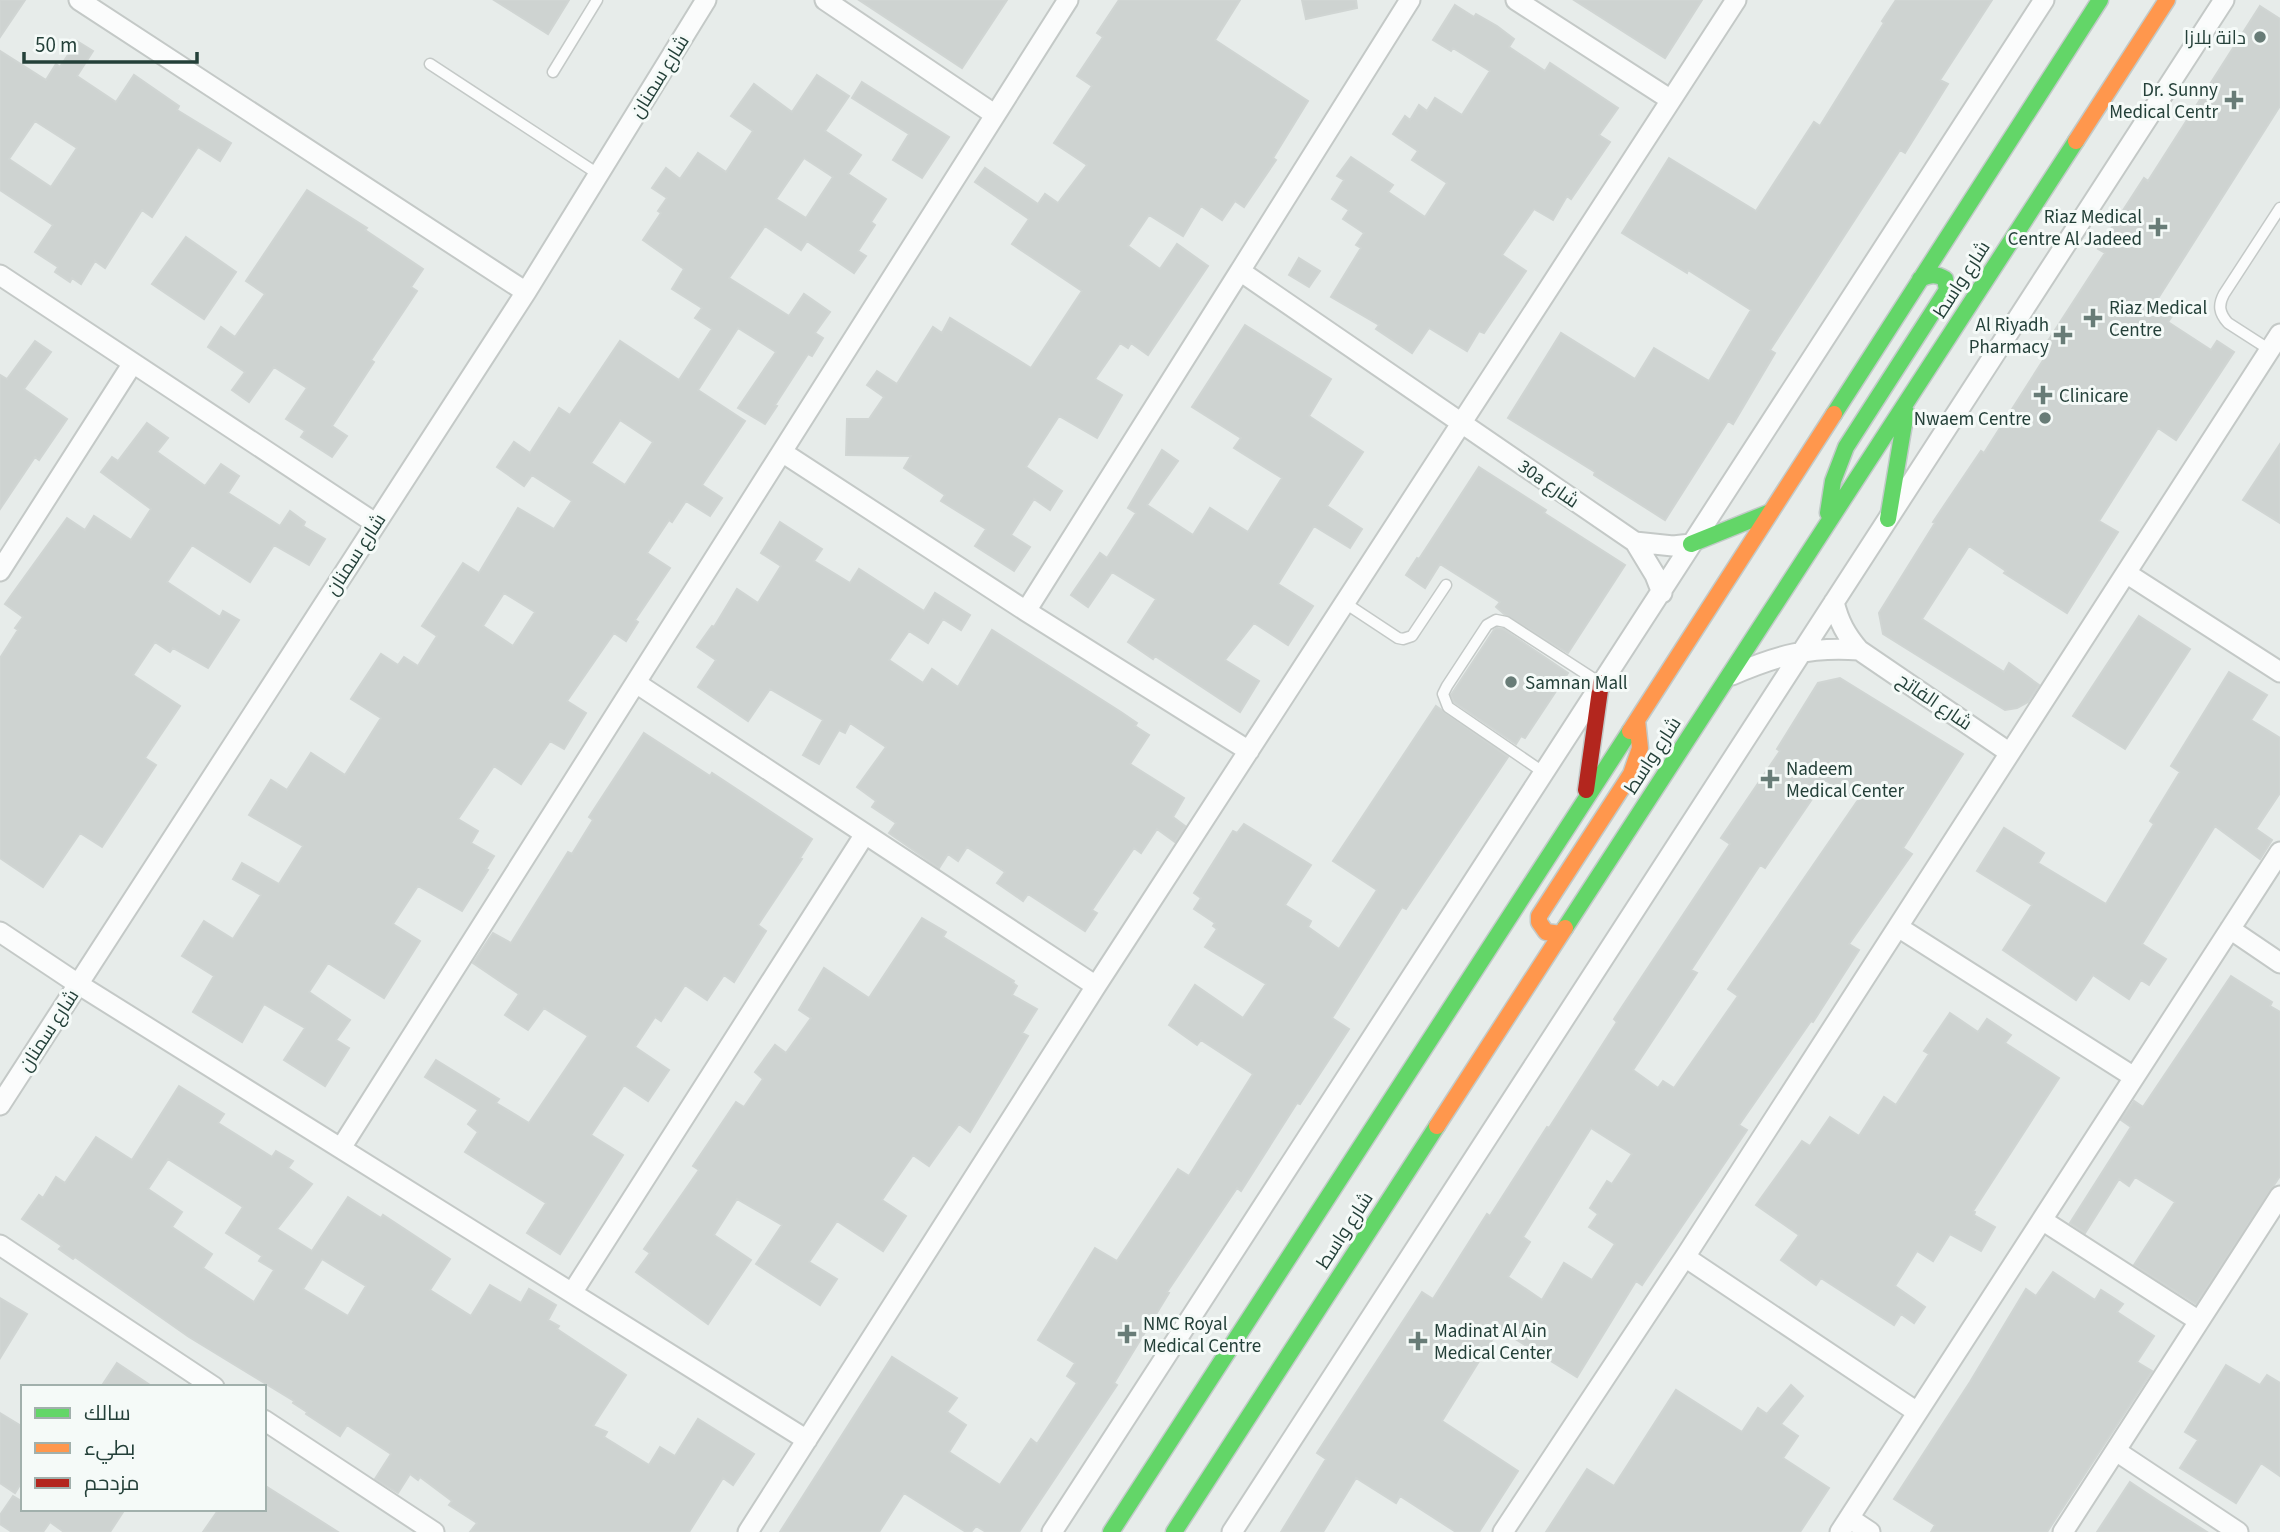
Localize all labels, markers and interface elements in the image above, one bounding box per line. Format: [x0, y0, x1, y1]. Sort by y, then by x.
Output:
scale bar [24, 21, 198, 65]
place label: دانة بلازا [2184, 25, 2246, 52]
marker: دانة بلازا [2252, 29, 2268, 45]
text: 50 m [35, 30, 77, 60]
street label: شارع سمنان [624, 30, 696, 123]
place label: Dr. Sunny Medical Centr [2109, 77, 2218, 126]
marker: Dr. Sunny Medical Centr [2224, 90, 2244, 110]
place label: Riaz Medical Centre Al Jadeed [2008, 204, 2142, 253]
marker: Riaz Medical Centre Al Jadeed [2148, 217, 2168, 237]
street label: شارع واسط [1927, 236, 1997, 324]
place label: Riaz Medical Centre [2109, 295, 2207, 344]
marker: Riaz Medical Centre [2083, 308, 2103, 328]
place label: Al Riyadh Pharmacy [1969, 312, 2049, 361]
marker: Al Riyadh Pharmacy [2055, 327, 2071, 343]
place label: Clinicare [2059, 383, 2128, 410]
marker: Clinicare [2033, 385, 2053, 405]
place label: Nwaem Centre [1914, 406, 2031, 433]
marker: Nwaem Centre [2037, 410, 2053, 426]
street label: 30a شارع [1512, 453, 1584, 515]
street label: شارع سمنان [320, 508, 393, 601]
street label: شارع الفاتح [1891, 667, 1977, 737]
place label: Samnan Mall [1525, 670, 1628, 697]
marker: Samnan Mall [1503, 674, 1519, 690]
street label: شارع واسط [1618, 712, 1688, 800]
place label: Nadeem Medical Center [1786, 756, 1904, 805]
marker: Nadeem Medical Center [1760, 769, 1780, 789]
street label: شارع سمنان [13, 984, 86, 1077]
street label: شارع واسط [1310, 1187, 1380, 1275]
place label: NMC Royal Medical Centre [1143, 1311, 1261, 1360]
place label: Madinat Al Ain Medical Center [1434, 1318, 1552, 1367]
marker: NMC Royal Medical Centre [1117, 1324, 1137, 1344]
marker: Madinat Al Ain Medical Center [1408, 1331, 1428, 1351]
legend [21, 1385, 266, 1511]
text: سالك [84, 1398, 131, 1428]
text: بطيء [84, 1433, 135, 1464]
text: مزدحم [84, 1468, 139, 1498]

